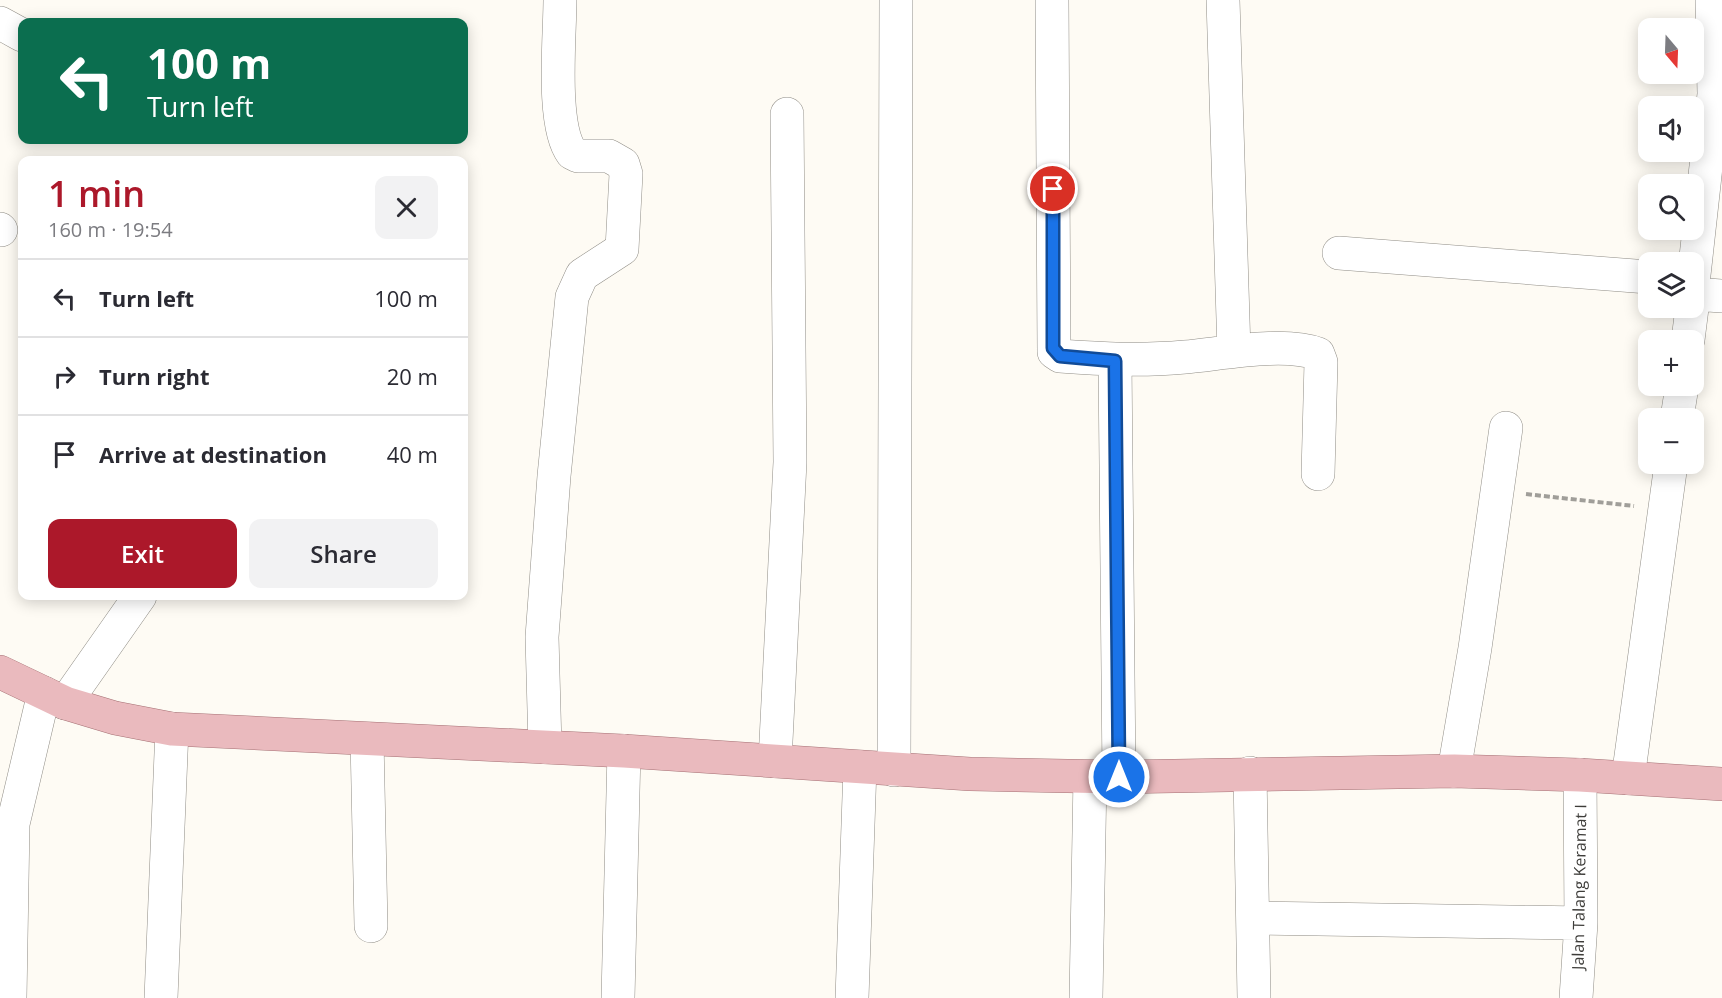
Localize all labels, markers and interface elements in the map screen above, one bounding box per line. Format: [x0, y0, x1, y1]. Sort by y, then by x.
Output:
north arrow [1638, 18, 1704, 84]
map controls [1638, 18, 1704, 474]
text: 100 m [147, 34, 271, 91]
icon: left [48, 42, 126, 120]
text: Turn left [147, 88, 254, 125]
button: sound [1638, 96, 1704, 162]
pin [1027, 163, 1078, 214]
text: 1 min [48, 169, 145, 218]
icon: arrive [1036, 172, 1069, 205]
button: search [1638, 174, 1704, 240]
button: close [375, 176, 438, 239]
text: 160 m · 19:54 [48, 216, 173, 243]
button: layers [1638, 252, 1704, 318]
icon: left [48, 282, 81, 315]
text: Turn left [99, 283, 194, 313]
text: 100 m [374, 283, 438, 313]
button: + [1638, 330, 1704, 396]
icon: right [48, 360, 81, 393]
text: Turn right [99, 361, 210, 391]
text: 20 m [387, 361, 438, 391]
button: − [1638, 408, 1704, 474]
icon: arrive [48, 438, 81, 471]
text: Arrive at destination [99, 439, 327, 469]
text: 40 m [387, 439, 438, 469]
button: Exit [48, 519, 237, 588]
button: Share [249, 519, 438, 588]
position arrow [1087, 745, 1151, 809]
street label: Jalan Talang Keramat I [1567, 804, 1591, 972]

